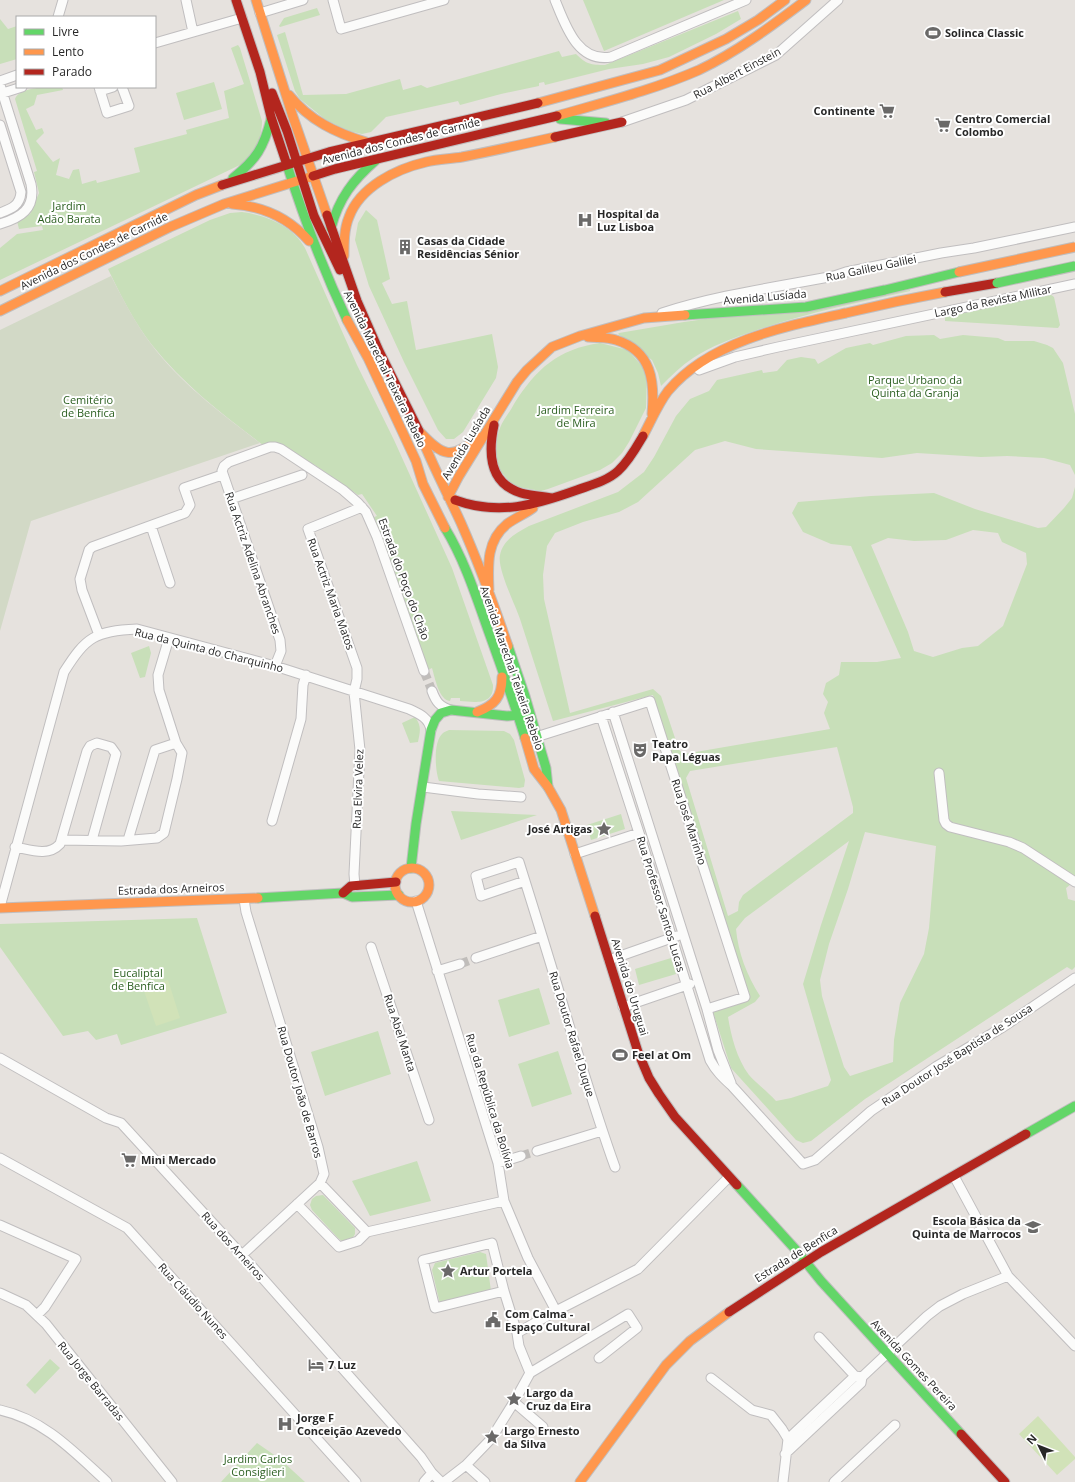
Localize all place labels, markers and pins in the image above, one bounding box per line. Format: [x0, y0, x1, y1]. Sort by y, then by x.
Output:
sports icon: Solinca Classic [924, 24, 942, 42]
place label: Solinca Classic [945, 25, 1024, 40]
supermarket icon: Continente [878, 102, 896, 120]
place label: Continente [814, 103, 875, 118]
place label: Centro Comercial Colombo [955, 111, 1050, 139]
supermarket icon: Centro Comercial Colombo [934, 116, 952, 134]
place label: Hospital da Luz Lisboa [597, 206, 659, 234]
hospital icon: Hospital da Luz Lisboa [576, 211, 594, 229]
place label: Casas da Cidade Residências Sénior [417, 233, 519, 261]
building icon: Casas da Cidade Residências Sénior [396, 238, 414, 256]
place label: Teatro Papa Léguas [652, 736, 721, 764]
theatre icon: Teatro Papa Léguas [631, 741, 649, 759]
place icon: José Artigas [595, 820, 613, 838]
place label: José Artigas [527, 821, 593, 836]
sports icon: Feel at Om [611, 1046, 629, 1064]
place label: Feel at Om [632, 1047, 691, 1062]
supermarket icon: Mini Mercado [120, 1151, 138, 1169]
place label: Mini Mercado [141, 1152, 216, 1167]
place label: Escola Básica da Quinta de Marrocos [912, 1213, 1022, 1241]
school or university icon: Escola Básica da Quinta de Marrocos [1024, 1218, 1042, 1236]
place icon: Artur Portela [439, 1262, 457, 1280]
place label: Artur Portela [460, 1263, 532, 1278]
place label: Com Calma - Espaço Cultural [505, 1306, 590, 1334]
public building icon: Com Calma - Espaço Cultural [484, 1311, 502, 1329]
hotel icon: 7 Luz [307, 1356, 325, 1374]
place label: 7 Luz [328, 1357, 357, 1372]
place label: Largo da Cruz da Eira [526, 1385, 591, 1413]
place icon: Largo da Cruz da Eira [505, 1390, 523, 1408]
place label: Jorge F Conceição Azevedo [296, 1410, 402, 1438]
hospital icon: Jorge F Conceição Azevedo [276, 1415, 294, 1433]
place label: Largo Ernesto da Silva [504, 1423, 580, 1451]
place icon: Largo Ernesto da Silva [483, 1428, 501, 1446]

